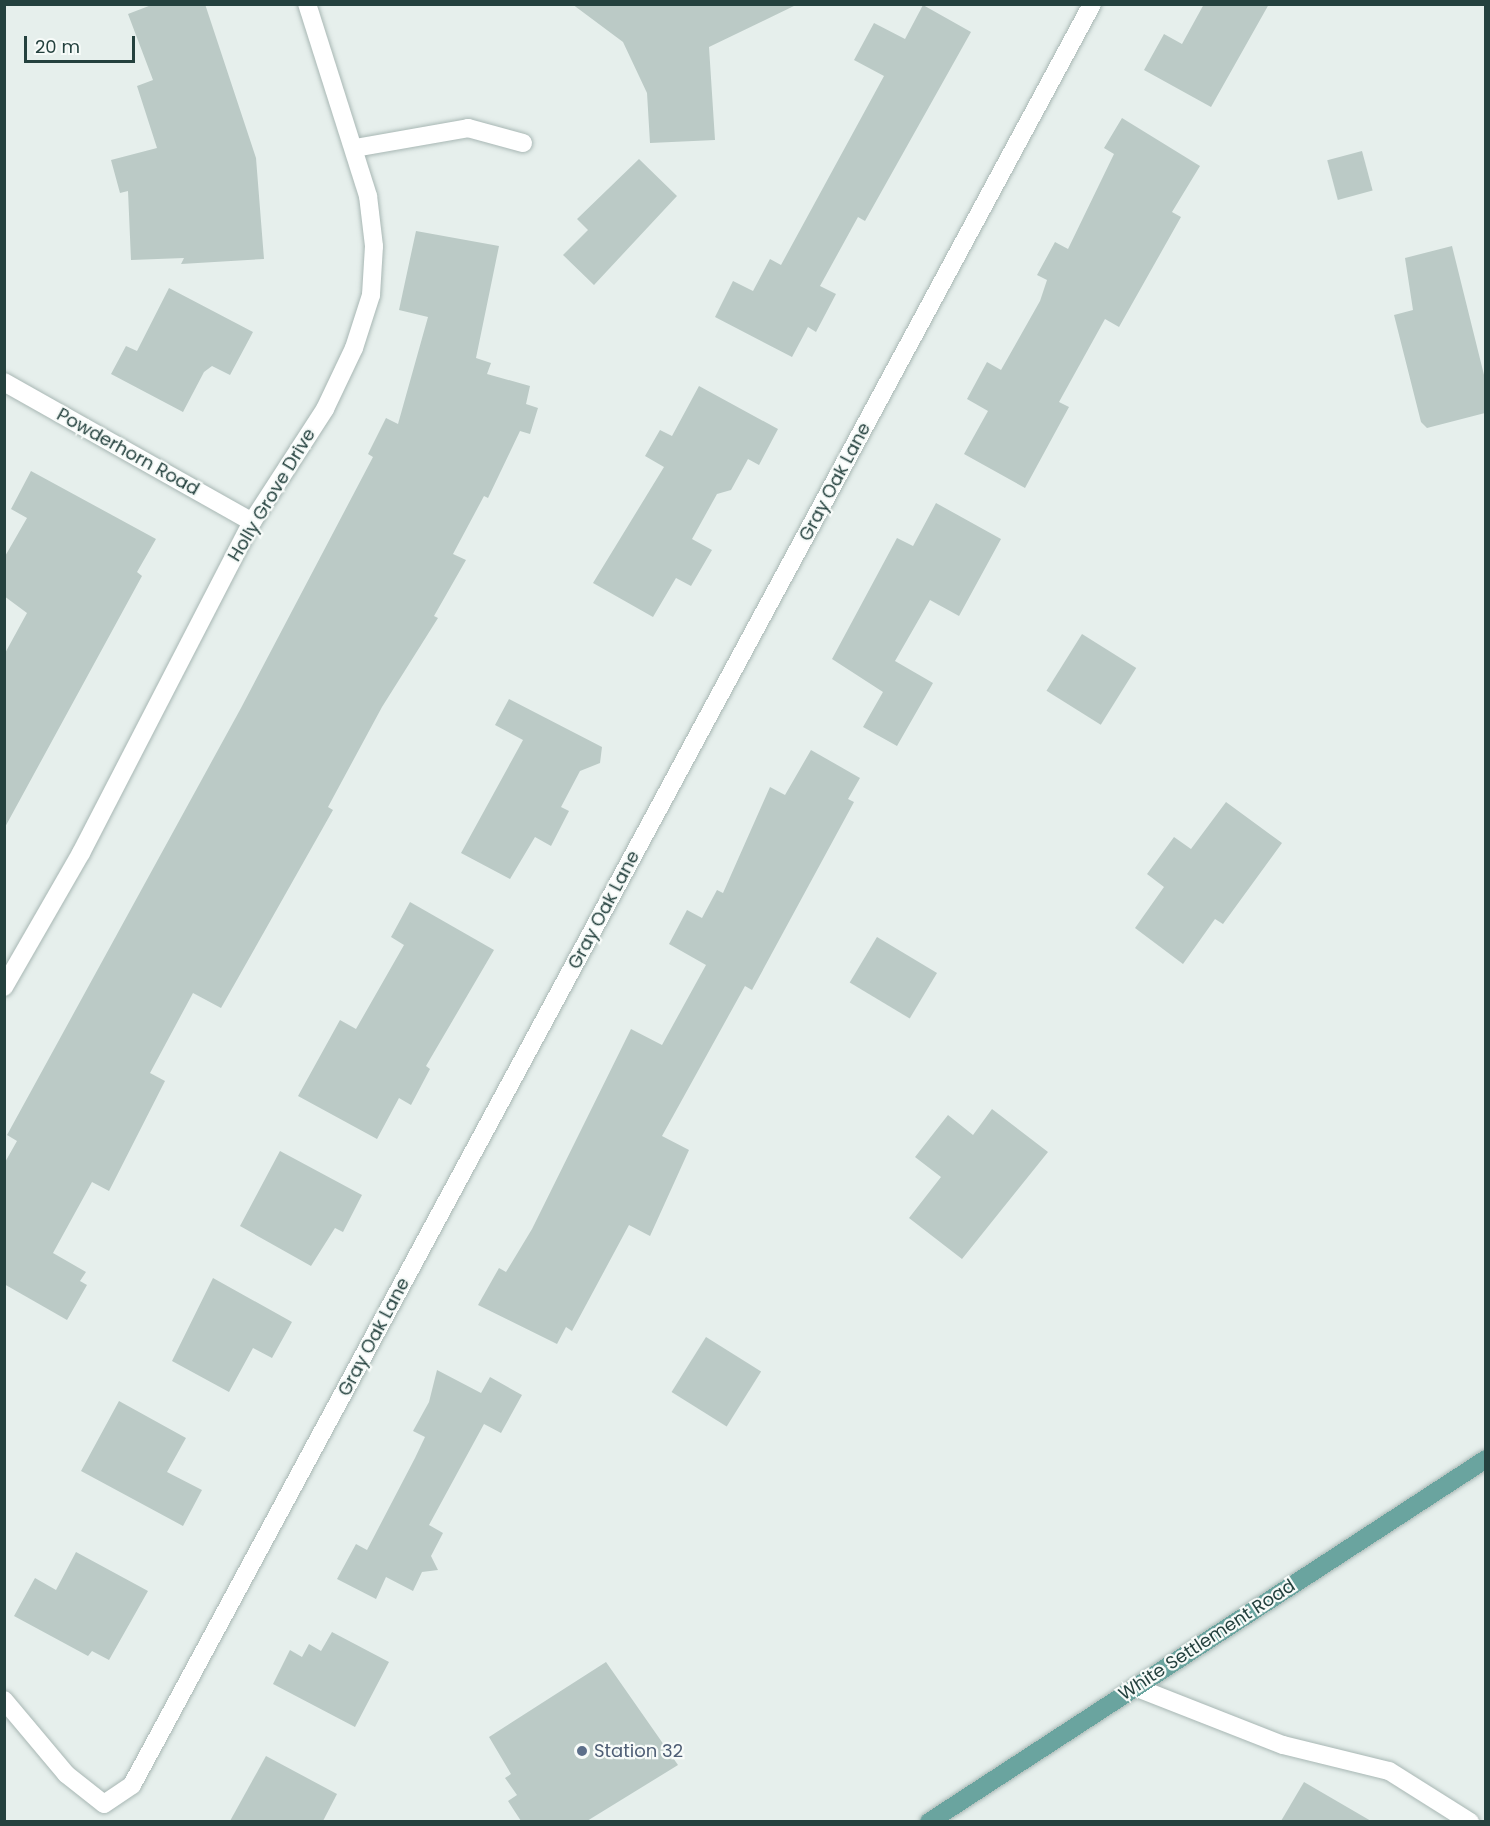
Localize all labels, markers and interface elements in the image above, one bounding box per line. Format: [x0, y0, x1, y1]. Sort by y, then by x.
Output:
scale bar [27, 24, 138, 62]
text: 20 m [35, 34, 80, 59]
street label: Powderhorn Road [53, 404, 203, 500]
street label: Gray Oak Lane [795, 419, 875, 545]
street label: Holly Grove Drive [224, 425, 320, 565]
street label: Gray Oak Lane [564, 847, 644, 973]
street label: Gray Oak Lane [334, 1274, 414, 1400]
street label: White Settlement Road [1115, 1575, 1299, 1705]
place label: Station 32 [594, 1740, 683, 1762]
marker: Station 32 [575, 1744, 589, 1758]

